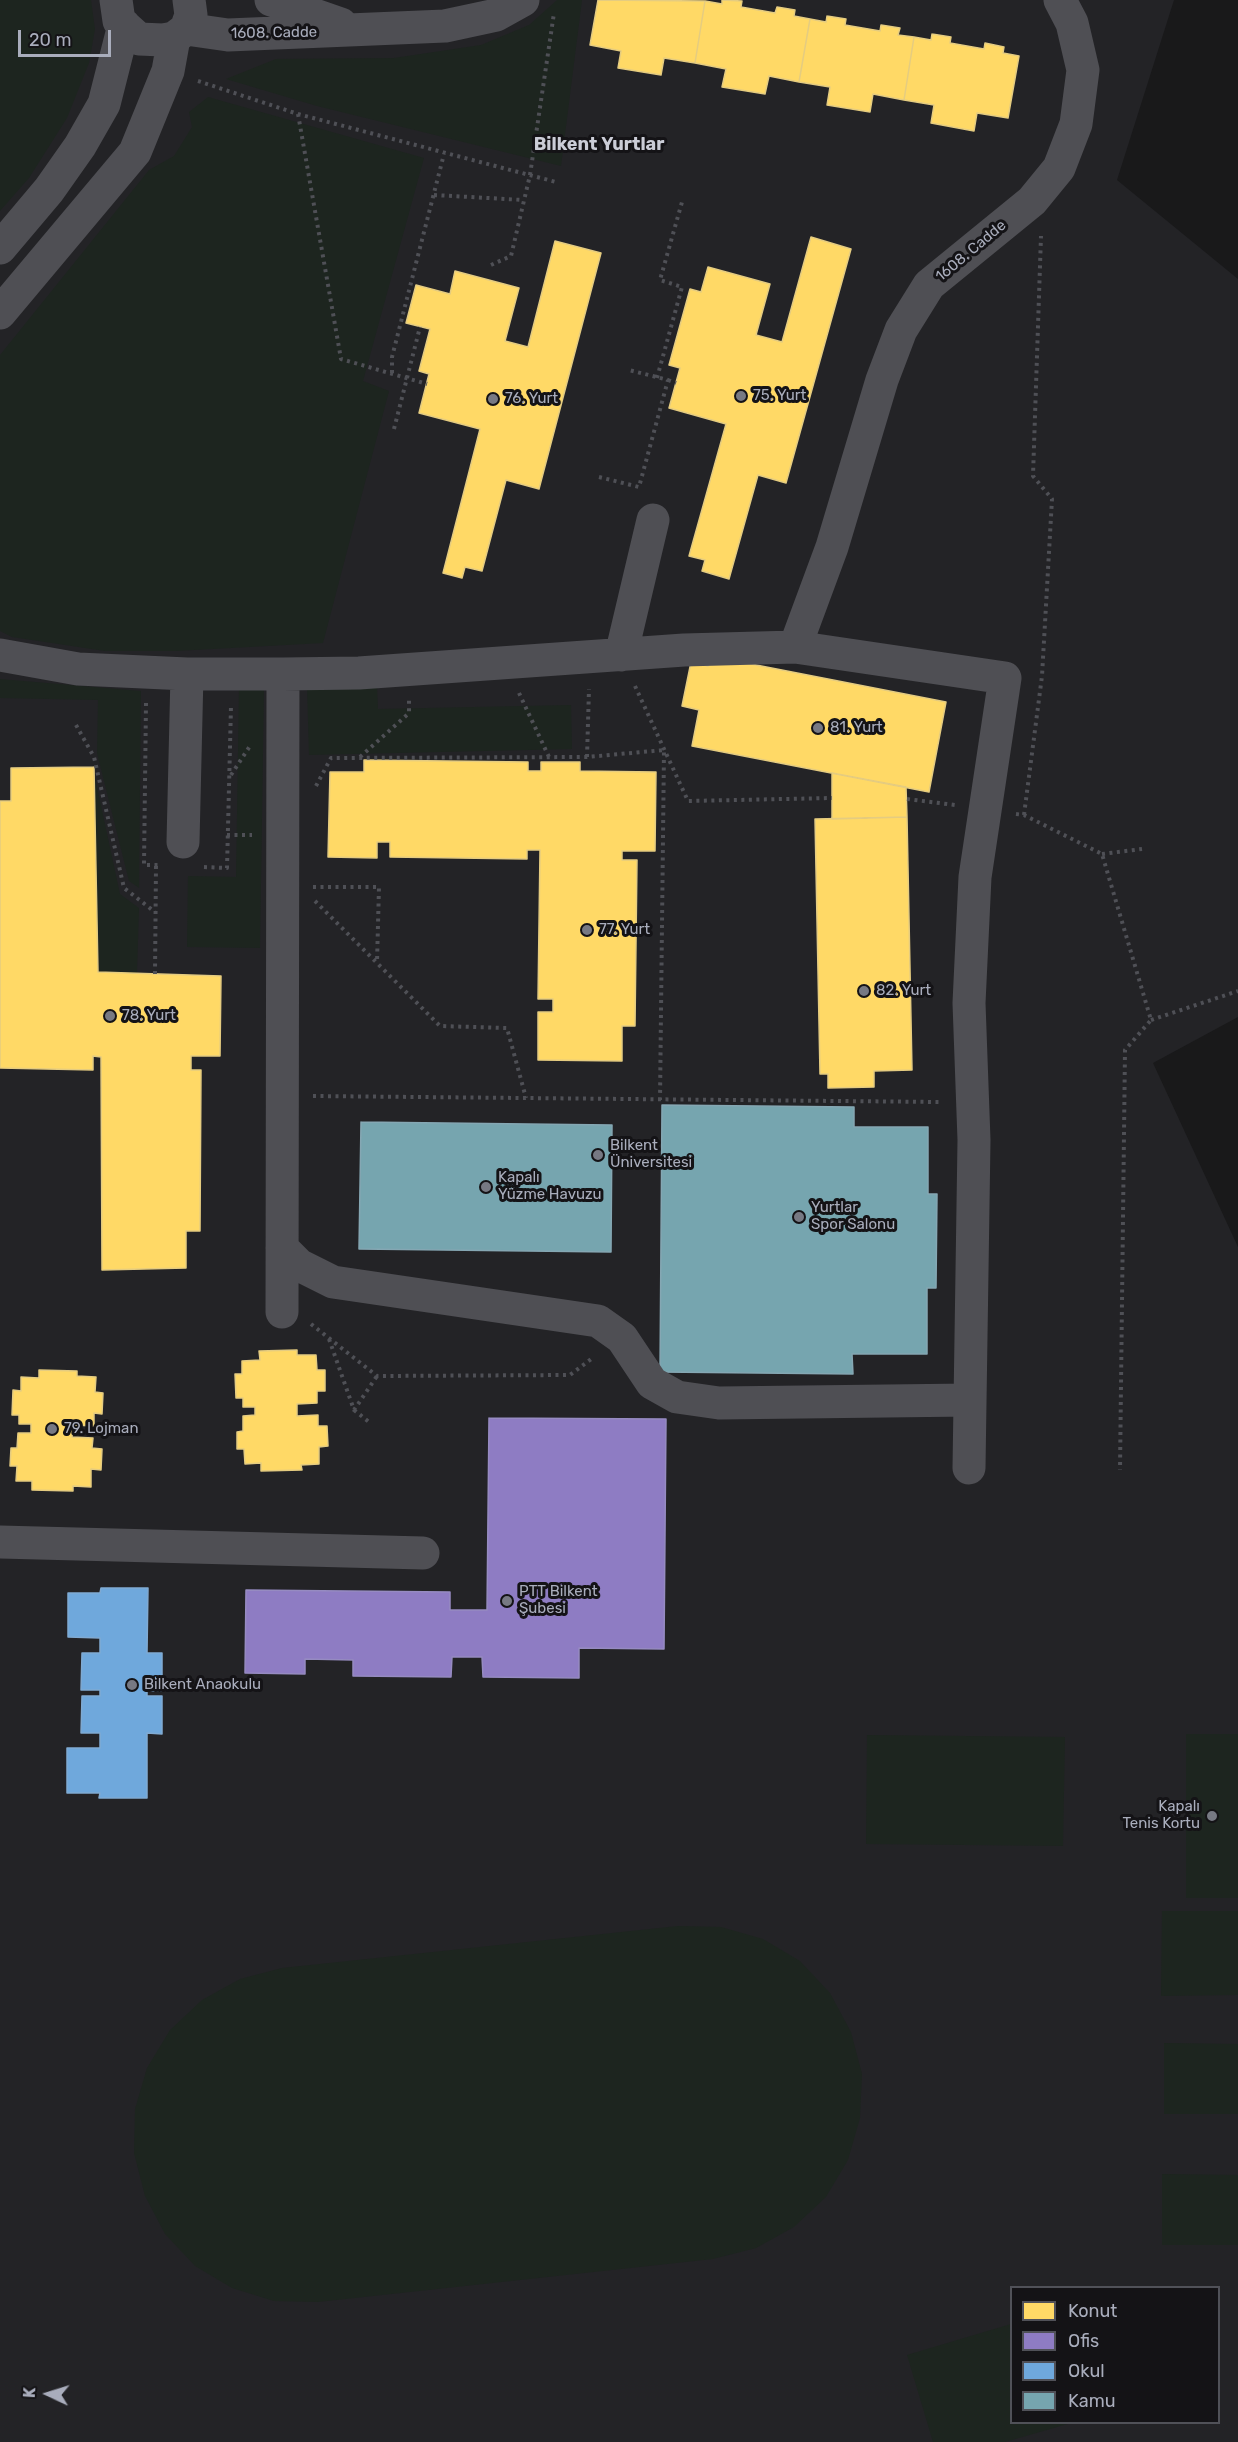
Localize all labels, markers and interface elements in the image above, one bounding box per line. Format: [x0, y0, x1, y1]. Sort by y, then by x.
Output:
scale bar [21, 18, 114, 56]
street label: 1608. Cadde [231, 23, 317, 43]
text: 20 m [29, 29, 71, 51]
district label: Bilkent Yurtlar [534, 134, 664, 156]
street label: 1608. Cadde [932, 216, 1010, 286]
place label: 75. Yurt [753, 387, 806, 405]
marker: 75. Yurt [734, 389, 748, 403]
place label: 76. Yurt [505, 390, 558, 408]
marker: 76. Yurt [486, 392, 500, 406]
place label: 81. Yurt [830, 719, 883, 737]
marker: 81. Yurt [811, 721, 825, 735]
place label: 77. Yurt [599, 921, 650, 939]
marker: 77. Yurt [580, 923, 594, 937]
place label: 82. Yurt [876, 982, 931, 1000]
marker: 82. Yurt [857, 984, 871, 998]
place label: 78. Yurt [122, 1007, 176, 1025]
marker: 78. Yurt [103, 1009, 117, 1023]
place label: Bilkent Üniversitesi [610, 1137, 692, 1172]
marker: Bilkent Üniversitesi [591, 1148, 605, 1162]
place label: Kapalı Yüzme Havuzu [498, 1169, 602, 1204]
marker: Kapalı Yüzme Havuzu [479, 1180, 493, 1194]
place label: Yurtlar Spor Salonu [811, 1199, 895, 1234]
marker: Yurtlar Spor Salonu [792, 1210, 806, 1224]
place label: 79. Lojman [64, 1420, 138, 1438]
marker: 79. Lojman [45, 1422, 59, 1436]
place label: PTT Bilkent Şubesi [519, 1583, 598, 1618]
marker: PTT Bilkent Şubesi [500, 1594, 514, 1608]
place label: Bilkent Anaokulu [144, 1676, 261, 1694]
marker: Bilkent Anaokulu [125, 1678, 139, 1692]
place label: Kapalı Tenis Kortu [1123, 1798, 1200, 1833]
marker: Kapalı Tenis Kortu [1205, 1809, 1219, 1823]
legend [1010, 2286, 1220, 2424]
text: Konut [1068, 2300, 1117, 2322]
text: Ofis [1068, 2330, 1099, 2352]
text: Okul [1068, 2360, 1105, 2382]
north arrow [18, 2364, 78, 2424]
text: K [20, 2387, 39, 2399]
text: Kamu [1068, 2390, 1115, 2412]

